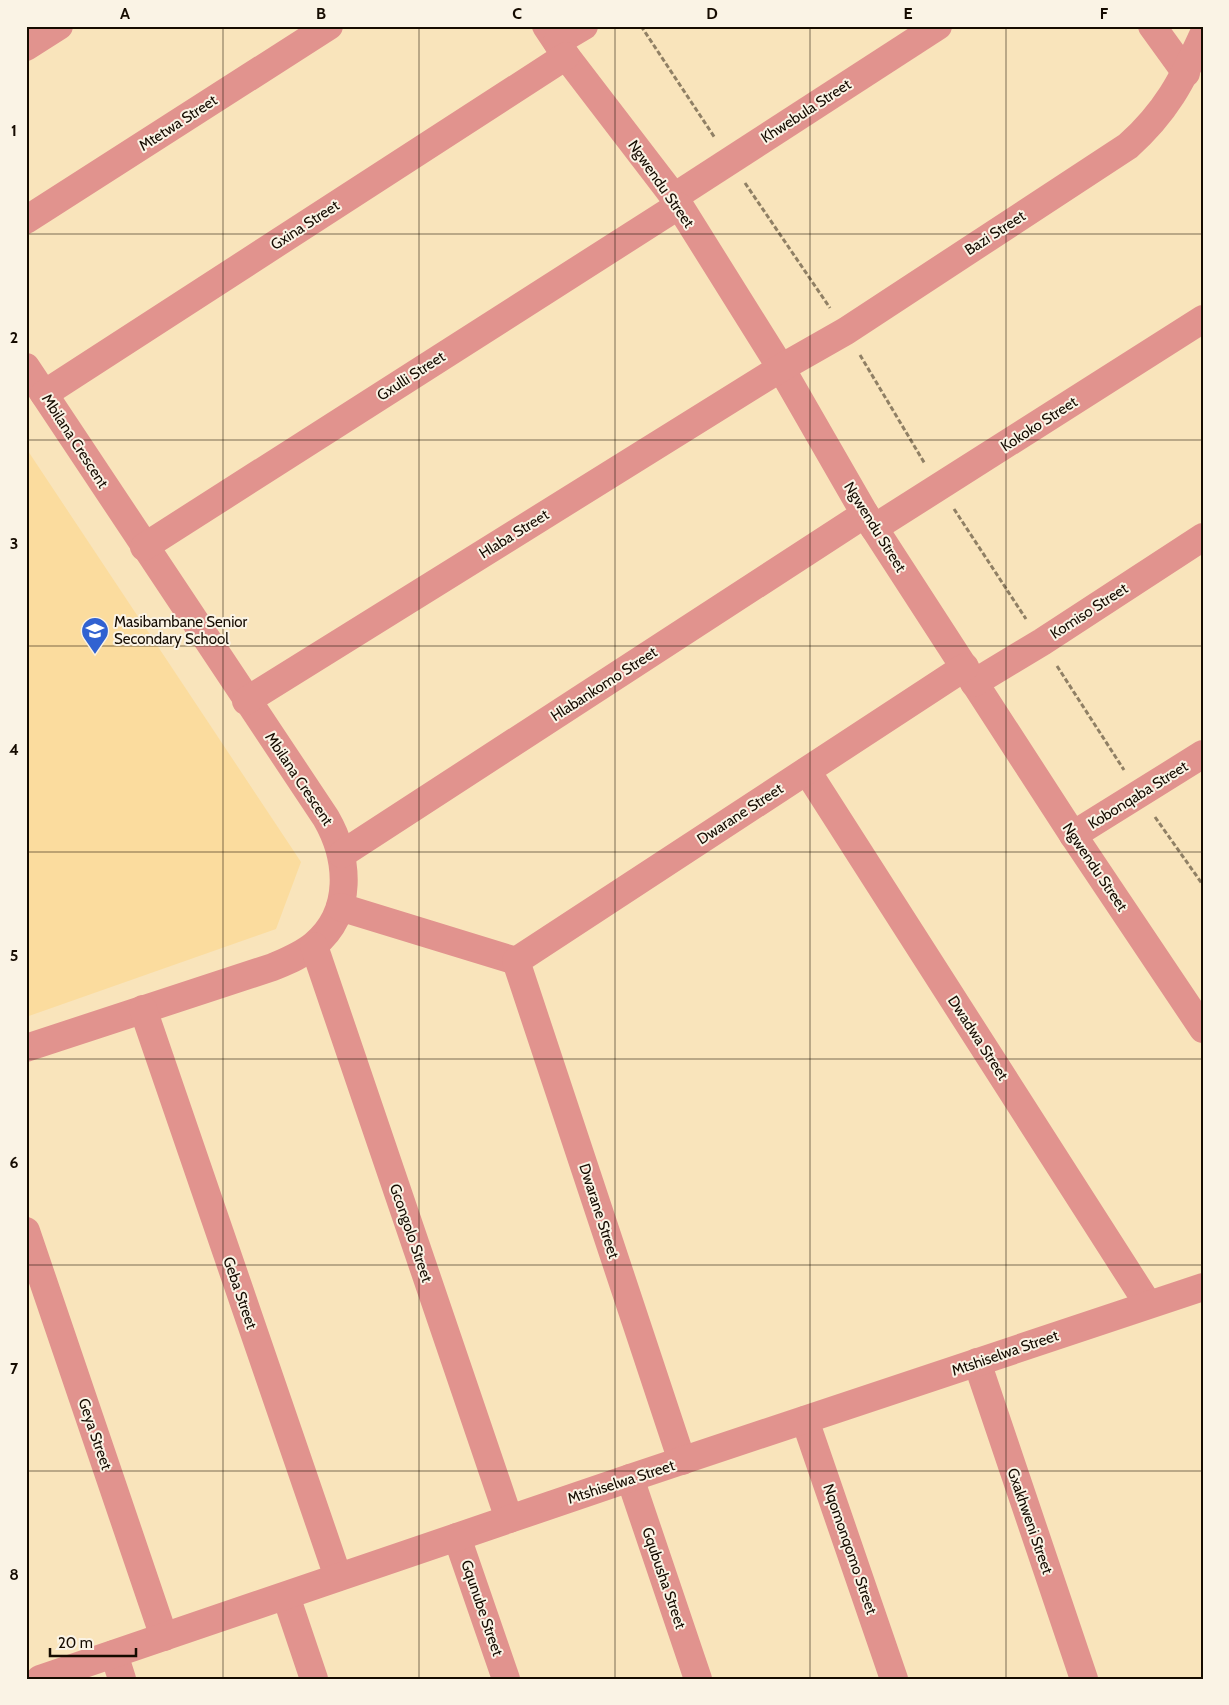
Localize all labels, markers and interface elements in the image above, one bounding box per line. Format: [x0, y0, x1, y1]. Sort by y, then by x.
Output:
text: A [120, 4, 130, 23]
text: B [316, 4, 326, 23]
text: C [512, 4, 522, 23]
text: D [706, 4, 718, 23]
text: E [903, 4, 913, 23]
text: F [1100, 4, 1109, 23]
street label: Khwebula Street [758, 75, 854, 147]
street label: Mtetwa Street [136, 91, 220, 155]
text: 1 [11, 121, 17, 140]
street label: Ngwendu Street [624, 137, 698, 231]
street label: Gxina Street [267, 196, 343, 254]
street label: Bazi Street [961, 207, 1029, 259]
text: 2 [10, 328, 18, 347]
street label: Gxulli Street [374, 347, 448, 405]
street label: Mbilana Crescent [38, 391, 112, 491]
street label: Kokoko Street [997, 393, 1081, 455]
street label: Ngwendu Street [840, 479, 910, 575]
street label: Hlaba Street [476, 506, 552, 562]
text: 3 [10, 534, 18, 553]
street label: Komiso Street [1047, 579, 1131, 643]
place label: Masibambane Senior Secondary School [114, 613, 248, 648]
school or university icon: Masibambane Senior Secondary School [80, 616, 110, 655]
street label: Hlabankomo Street [547, 643, 661, 725]
street label: Mbilana Crescent [261, 729, 337, 829]
text: 4 [9, 740, 19, 759]
street label: Kobonqaba Street [1085, 757, 1191, 833]
street label: Dwarane Street [694, 780, 786, 848]
street label: Ngwendu Street [1059, 819, 1131, 915]
text: 5 [10, 946, 18, 965]
street label: Dwadwa Street [944, 992, 1012, 1084]
text: 6 [10, 1153, 19, 1172]
street label: Dwarane Street [575, 1161, 623, 1261]
street label: Gcongolo Street [386, 1182, 436, 1284]
street label: Geba Street [219, 1255, 261, 1331]
street label: Mtshiselwa Street [949, 1326, 1061, 1380]
text: 7 [10, 1359, 19, 1378]
street label: Geya Street [74, 1396, 116, 1472]
street label: Mtshiselwa Street [565, 1456, 677, 1508]
street label: Gxakhweni Street [1003, 1466, 1057, 1576]
street label: Nqomonqomo Street [819, 1481, 881, 1617]
street label: Gqubusha Street [638, 1525, 690, 1631]
street label: Gqunube Street [457, 1558, 507, 1658]
text: 8 [9, 1565, 19, 1584]
scale bar [50, 1625, 136, 1657]
text: 20 m [58, 1634, 93, 1652]

